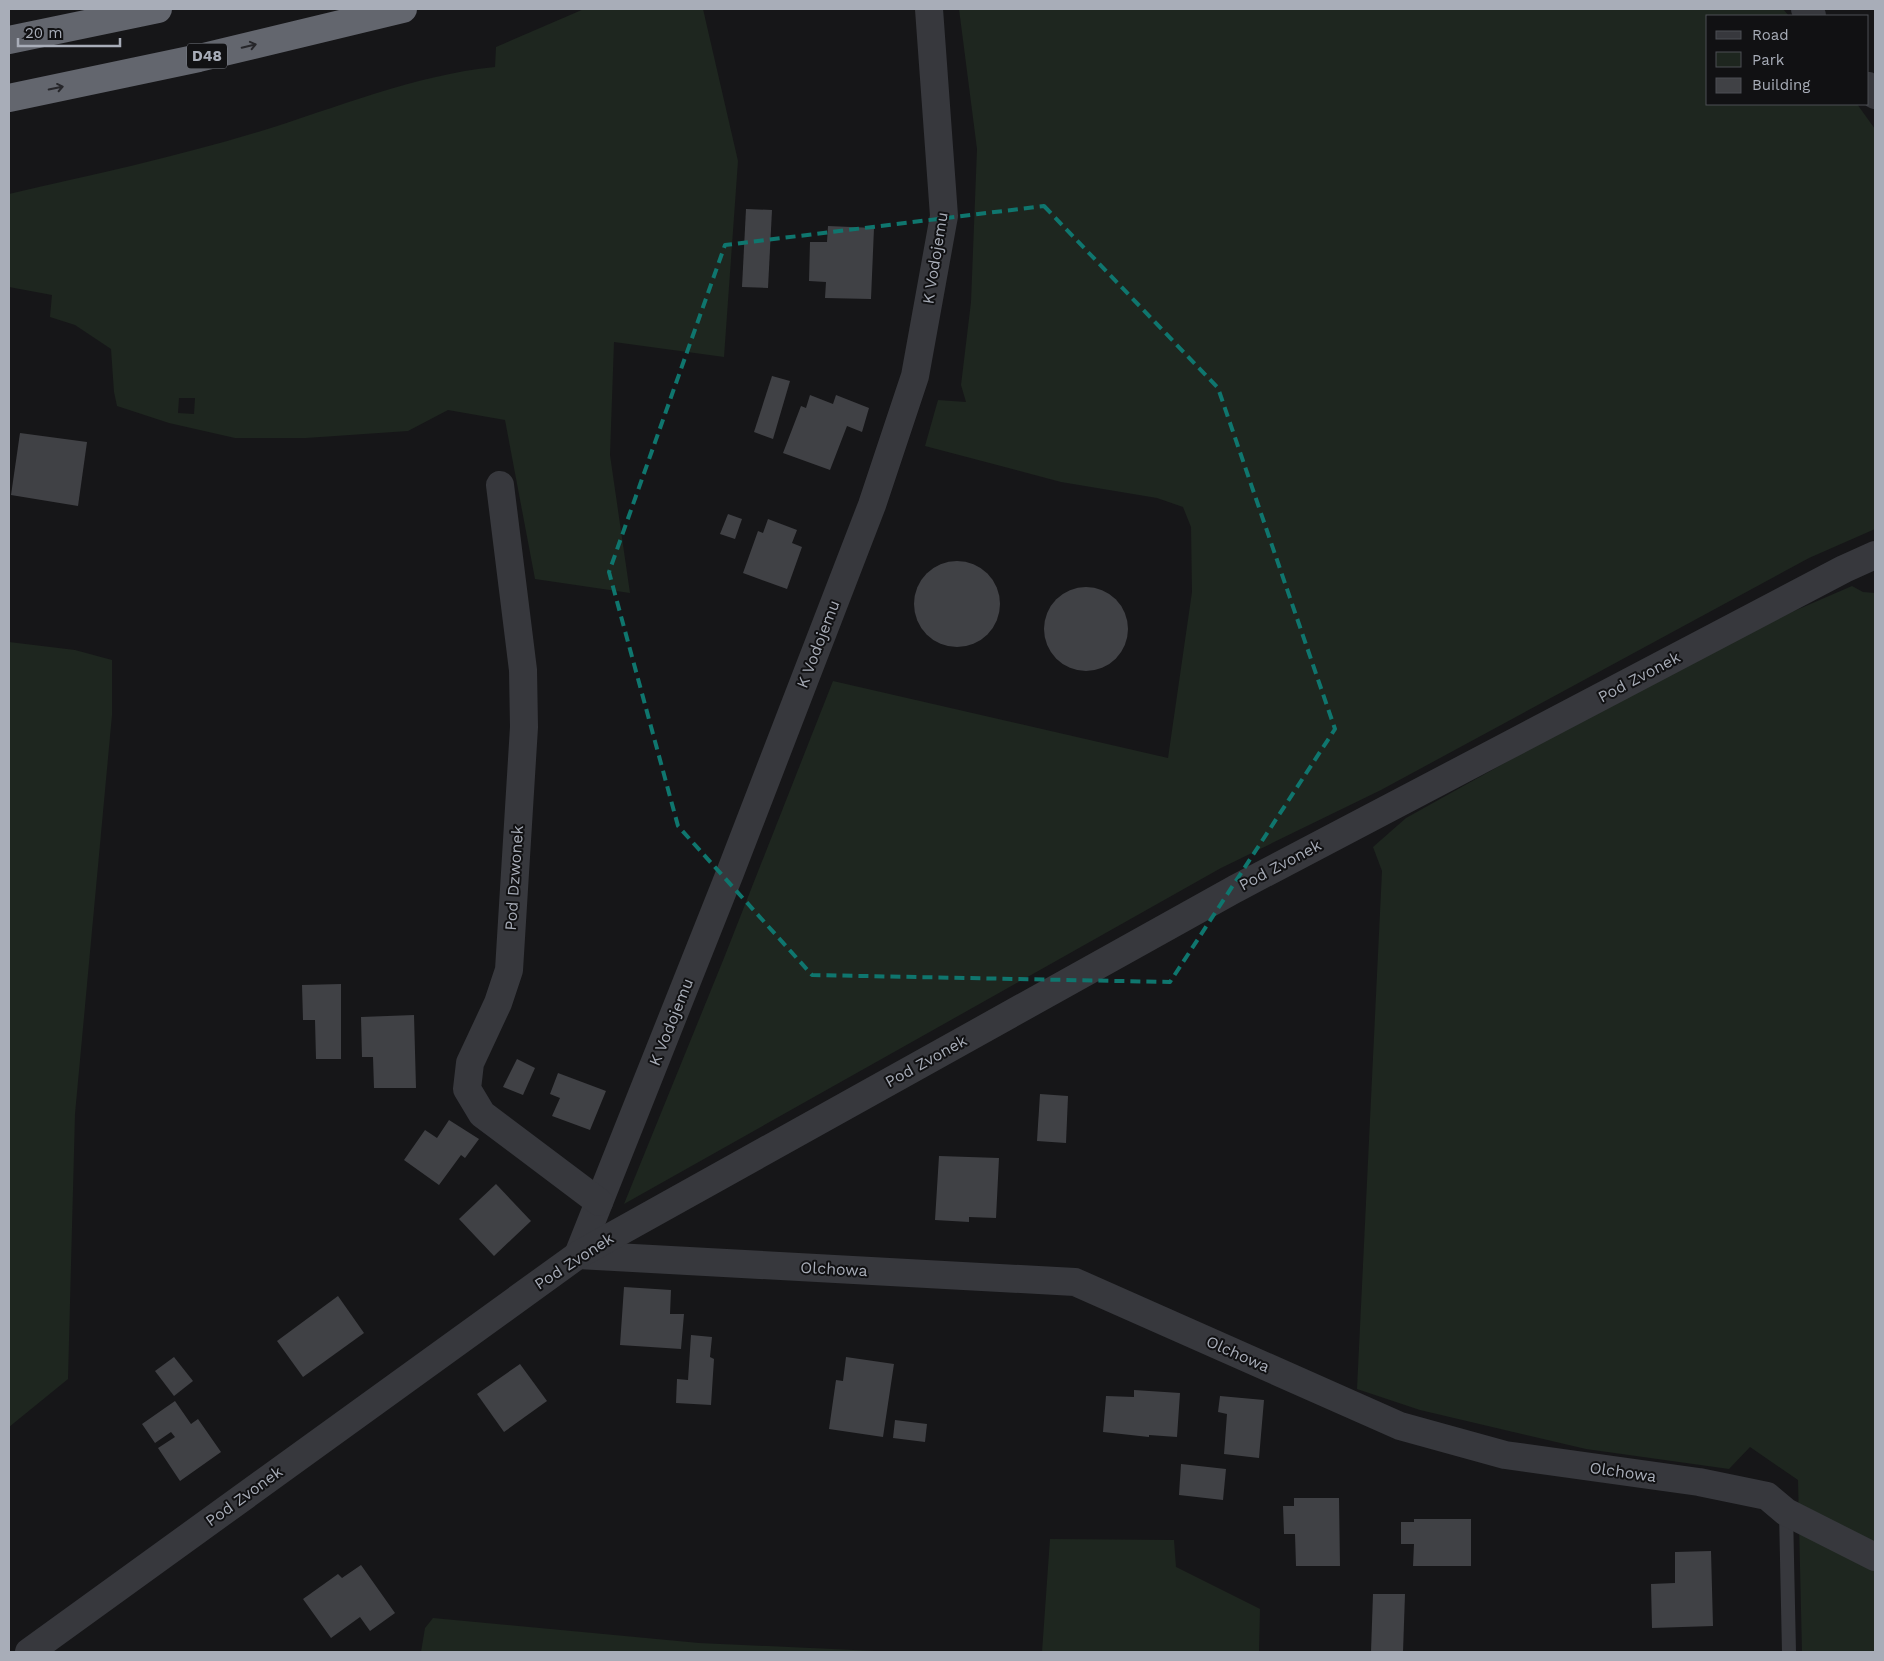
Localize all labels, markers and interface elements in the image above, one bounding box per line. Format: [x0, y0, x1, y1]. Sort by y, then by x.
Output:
scale bar [18, 15, 120, 47]
legend [1706, 15, 1869, 105]
text: 20 m [25, 24, 63, 42]
text: Road [1752, 26, 1789, 44]
one-way arrow [241, 41, 257, 50]
road number: D48 [187, 44, 227, 68]
text: Park [1752, 51, 1785, 69]
text: Building [1752, 76, 1810, 94]
one-way arrow [48, 83, 64, 92]
street label: K Vodojemu [918, 211, 952, 305]
street label: K Vodojemu [793, 597, 843, 691]
street label: Pod Zvonek [1595, 647, 1683, 707]
street label: Pod Dzwonek [501, 825, 527, 931]
street label: Pod Zvonek [1236, 835, 1324, 895]
street label: K Vodojemu [645, 975, 697, 1069]
street label: Pod Zvonek [882, 1031, 970, 1091]
street label: Pod Zvonek [531, 1228, 617, 1294]
street label: Olchowa [800, 1258, 868, 1280]
street label: Olchowa [1203, 1332, 1273, 1376]
street label: Olchowa [1588, 1458, 1658, 1486]
street label: Pod Zvonek [202, 1462, 286, 1530]

